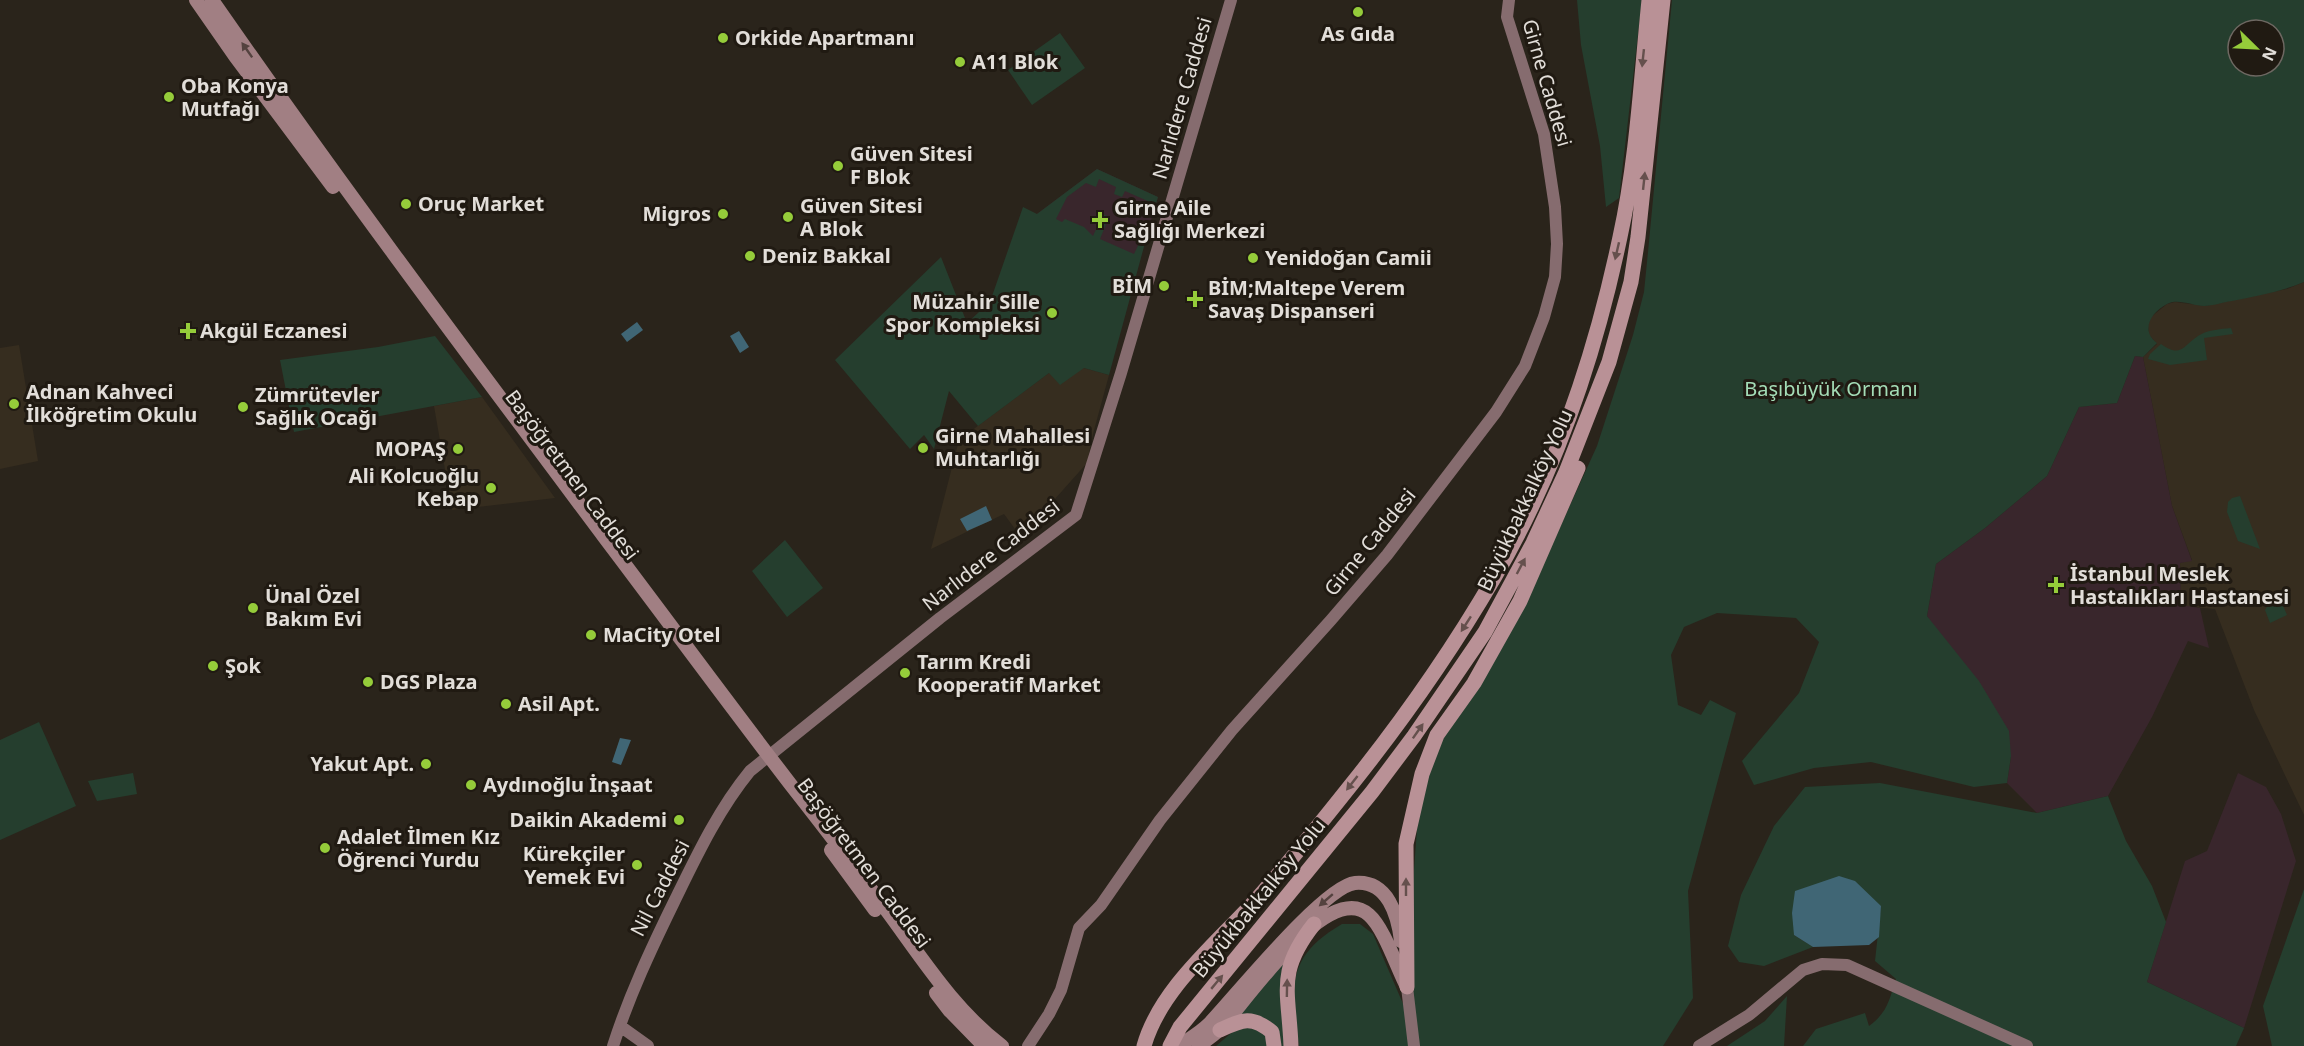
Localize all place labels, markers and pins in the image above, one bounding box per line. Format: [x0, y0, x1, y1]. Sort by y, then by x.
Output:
marker: As Gıda [1351, 5, 1365, 19]
place label: As Gıda [1321, 20, 1395, 47]
place label: Orkide Apartmanı [735, 24, 914, 51]
marker: Orkide Apartmanı [716, 31, 730, 45]
place label: A11 Blok [972, 48, 1059, 75]
marker: A11 Blok [953, 55, 967, 69]
place label: Oba Konya Mutfağı [181, 72, 289, 122]
marker: Oba Konya Mutfağı [162, 90, 176, 104]
place label: Güven Sitesi F Blok [850, 140, 973, 190]
marker: Güven Sitesi F Blok [831, 159, 845, 173]
place label: Oruç Market [418, 190, 544, 217]
place label: Güven Sitesi A Blok [800, 192, 923, 242]
place label: Girne Aile Sağlığı Merkezi [1114, 194, 1265, 244]
marker: Oruç Market [399, 197, 413, 211]
place label: Migros [642, 200, 711, 227]
marker: Migros [716, 207, 730, 221]
marker: Güven Sitesi A Blok [781, 210, 795, 224]
marker: Girne Aile Sağlığı Merkezi [1091, 211, 1109, 229]
place label: Deniz Bakkal [762, 242, 891, 269]
place label: Yenidoğan Camii [1265, 244, 1432, 271]
marker: Deniz Bakkal [743, 249, 757, 263]
marker: Yenidoğan Camii [1246, 251, 1260, 265]
place label: BİM [1112, 272, 1152, 299]
place label: BİM;Maltepe Verem Savaş Dispanseri [1208, 274, 1405, 324]
marker: BİM [1157, 279, 1171, 293]
place label: Müzahir Sille Spor Kompleksi [885, 288, 1040, 338]
marker: BİM;Maltepe Verem Savaş Dispanseri [1186, 290, 1204, 308]
marker: Müzahir Sille Spor Kompleksi [1045, 306, 1059, 320]
place label: Akgül Eczanesi [200, 317, 347, 344]
marker: Akgül Eczanesi [181, 324, 195, 338]
place label: Adnan Kahveci İlköğretim Okulu [26, 378, 197, 428]
place label: Zümrütevler Sağlık Ocağı [255, 381, 380, 431]
marker: Adnan Kahveci İlköğretim Okulu [7, 397, 21, 411]
marker: Zümrütevler Sağlık Ocağı [236, 400, 250, 414]
place label: Girne Mahallesi Muhtarlığı [935, 422, 1090, 472]
place label: MOPAŞ [375, 435, 446, 462]
marker: Girne Mahallesi Muhtarlığı [916, 441, 930, 455]
marker: MOPAŞ [451, 442, 465, 456]
place label: Ali Kolcuoğlu Kebap [349, 462, 479, 512]
marker: Ali Kolcuoğlu Kebap [484, 481, 498, 495]
place label: İstanbul Meslek Hastalıkları Hastanesi [2070, 560, 2289, 610]
marker: İstanbul Meslek Hastalıkları Hastanesi [2047, 576, 2065, 594]
place label: Ünal Özel Bakım Evi [265, 582, 362, 632]
marker: Ünal Özel Bakım Evi [246, 601, 260, 615]
place label: MaCity Otel [603, 621, 720, 648]
marker: MaCity Otel [584, 628, 598, 642]
place label: Tarım Kredi Kooperatif Market [917, 648, 1101, 698]
place label: Şok [225, 652, 262, 679]
marker: Şok [206, 659, 220, 673]
marker: Tarım Kredi Kooperatif Market [898, 666, 912, 680]
place label: DGS Plaza [380, 668, 478, 695]
marker: DGS Plaza [361, 675, 375, 689]
place label: Asil Apt. [518, 690, 600, 717]
marker: Asil Apt. [499, 697, 513, 711]
place label: Yakut Apt. [310, 750, 414, 777]
marker: Yakut Apt. [419, 757, 433, 771]
place label: Aydınoğlu İnşaat [483, 771, 653, 798]
marker: Aydınoğlu İnşaat [464, 778, 478, 792]
place label: Daikin Akademi [510, 806, 667, 833]
marker: Daikin Akademi [672, 813, 686, 827]
place label: Adalet İlmen Kız Öğrenci Yurdu [337, 823, 500, 873]
place label: Kürekçiler Yemek Evi [523, 840, 625, 890]
marker: Adalet İlmen Kız Öğrenci Yurdu [318, 841, 332, 855]
marker: Kürekçiler Yemek Evi [630, 858, 644, 872]

